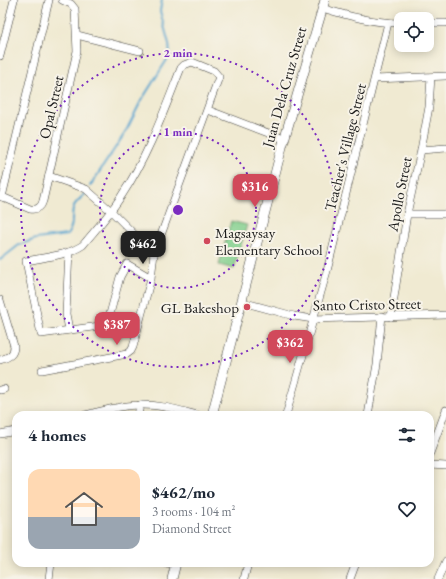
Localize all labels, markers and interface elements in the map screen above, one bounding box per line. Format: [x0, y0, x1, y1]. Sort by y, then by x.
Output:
map controls [394, 12, 434, 52]
button: locate [394, 12, 434, 52]
street label: Juan Dela Cruz Street [257, 24, 310, 152]
text: 2 min [163, 45, 193, 61]
street label: Opal Street [34, 73, 68, 141]
street label: Teacher's Village Street [320, 81, 370, 213]
text: 1 min [163, 124, 193, 140]
street label: Apollo Street [382, 155, 416, 234]
pin: $316 [231, 174, 279, 208]
text: $316 [242, 178, 268, 195]
centre of rings [171, 203, 185, 217]
place label: Magsaysay Elementary School [215, 223, 323, 259]
pin: $462 [119, 231, 167, 265]
text: $462 [130, 235, 156, 252]
marker: Magsaysay Elementary School [202, 236, 212, 246]
street label: Santo Cristo Street [313, 294, 422, 314]
place label: GL Bakeshop [161, 298, 239, 317]
marker: GL Bakeshop [242, 302, 252, 312]
pin: $387 [93, 312, 141, 346]
text: $387 [104, 316, 130, 333]
pin: $362 [266, 330, 314, 364]
text: $362 [277, 334, 303, 351]
text: 4 homes [28, 424, 86, 446]
icon: filters [396, 424, 418, 446]
text: $462/mo [152, 481, 215, 503]
icon: home [60, 485, 108, 533]
icon: heart [396, 498, 418, 520]
text: 3 rooms · 104 m² [152, 503, 236, 520]
text: Diamond Street [152, 520, 231, 537]

